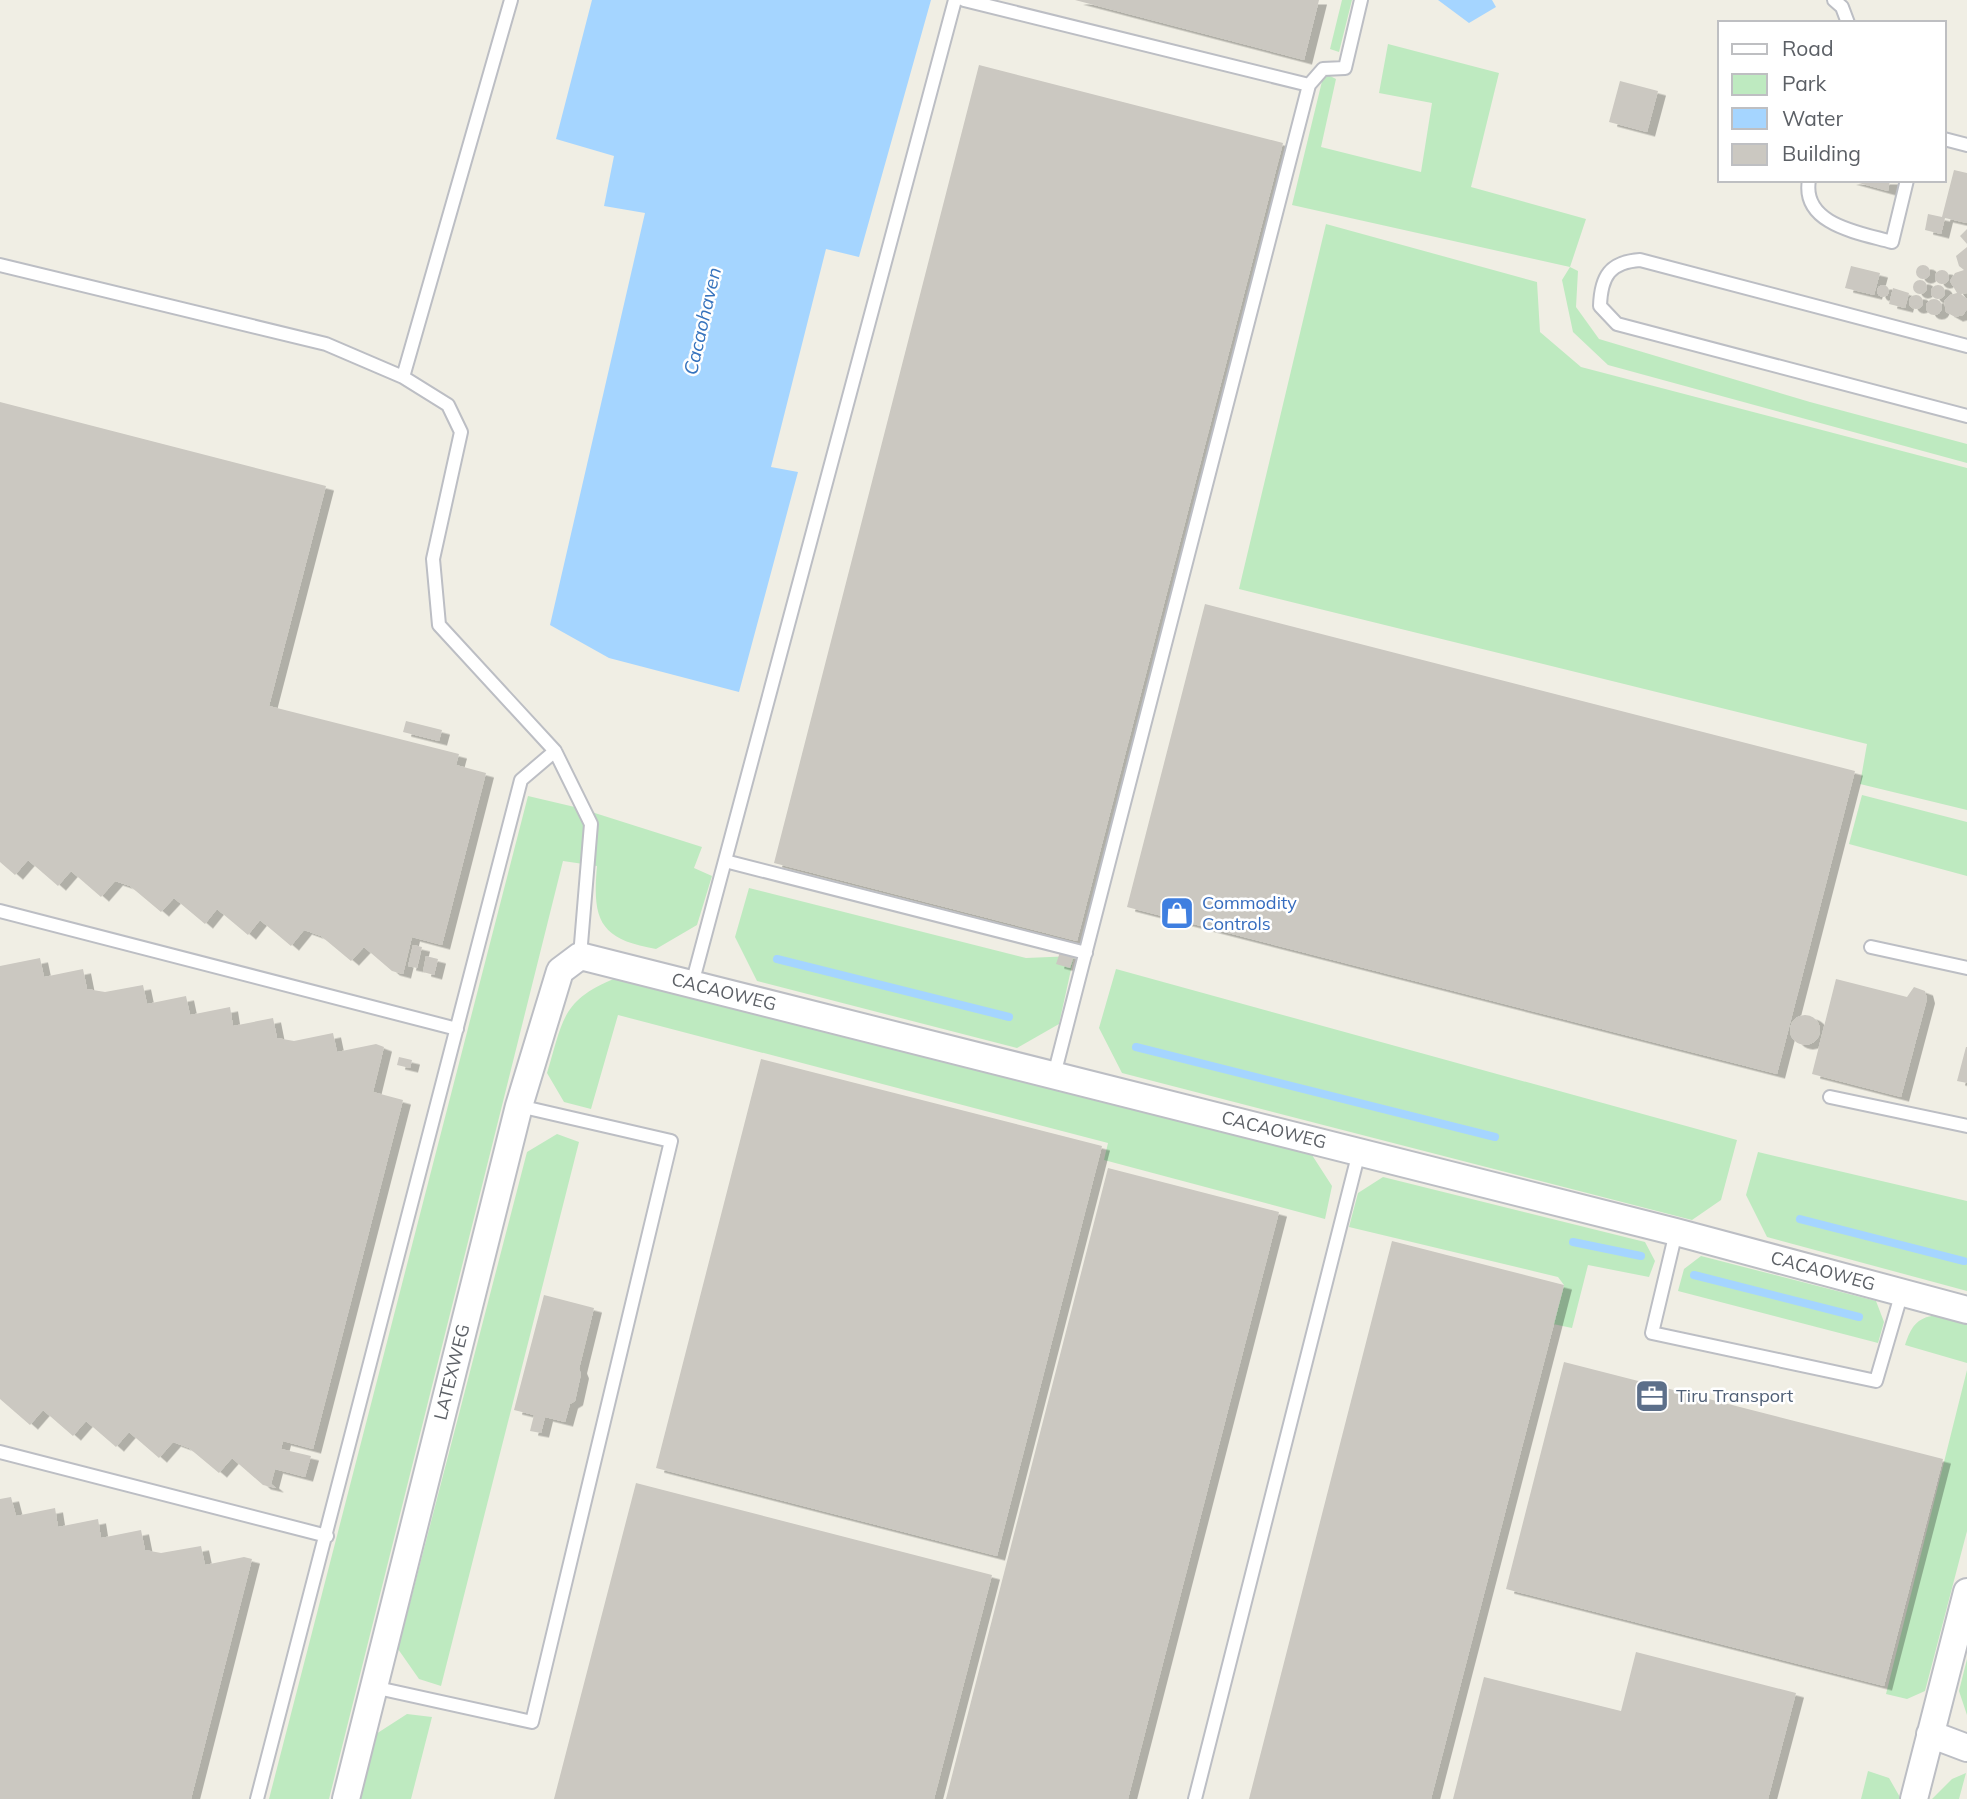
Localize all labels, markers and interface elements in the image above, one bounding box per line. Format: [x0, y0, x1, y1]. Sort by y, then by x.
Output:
legend [1718, 21, 1946, 182]
text: Road [1782, 35, 1833, 61]
text: Park [1782, 70, 1826, 96]
text: Water [1782, 105, 1843, 131]
text: Building [1782, 140, 1861, 166]
water label: Cacaohaven [678, 265, 726, 377]
place label: Commodity Controls [1202, 891, 1297, 935]
shop icon: Commodity Controls [1158, 894, 1196, 932]
street label: CACAOWEG [669, 967, 779, 1016]
street label: CACAOWEG [1219, 1105, 1329, 1154]
street label: CACAOWEG [1768, 1246, 1878, 1296]
street label: LATEXWEG [429, 1322, 475, 1422]
office icon: Tiru Transport [1633, 1377, 1671, 1415]
place label: Tiru Transport [1676, 1384, 1793, 1407]

